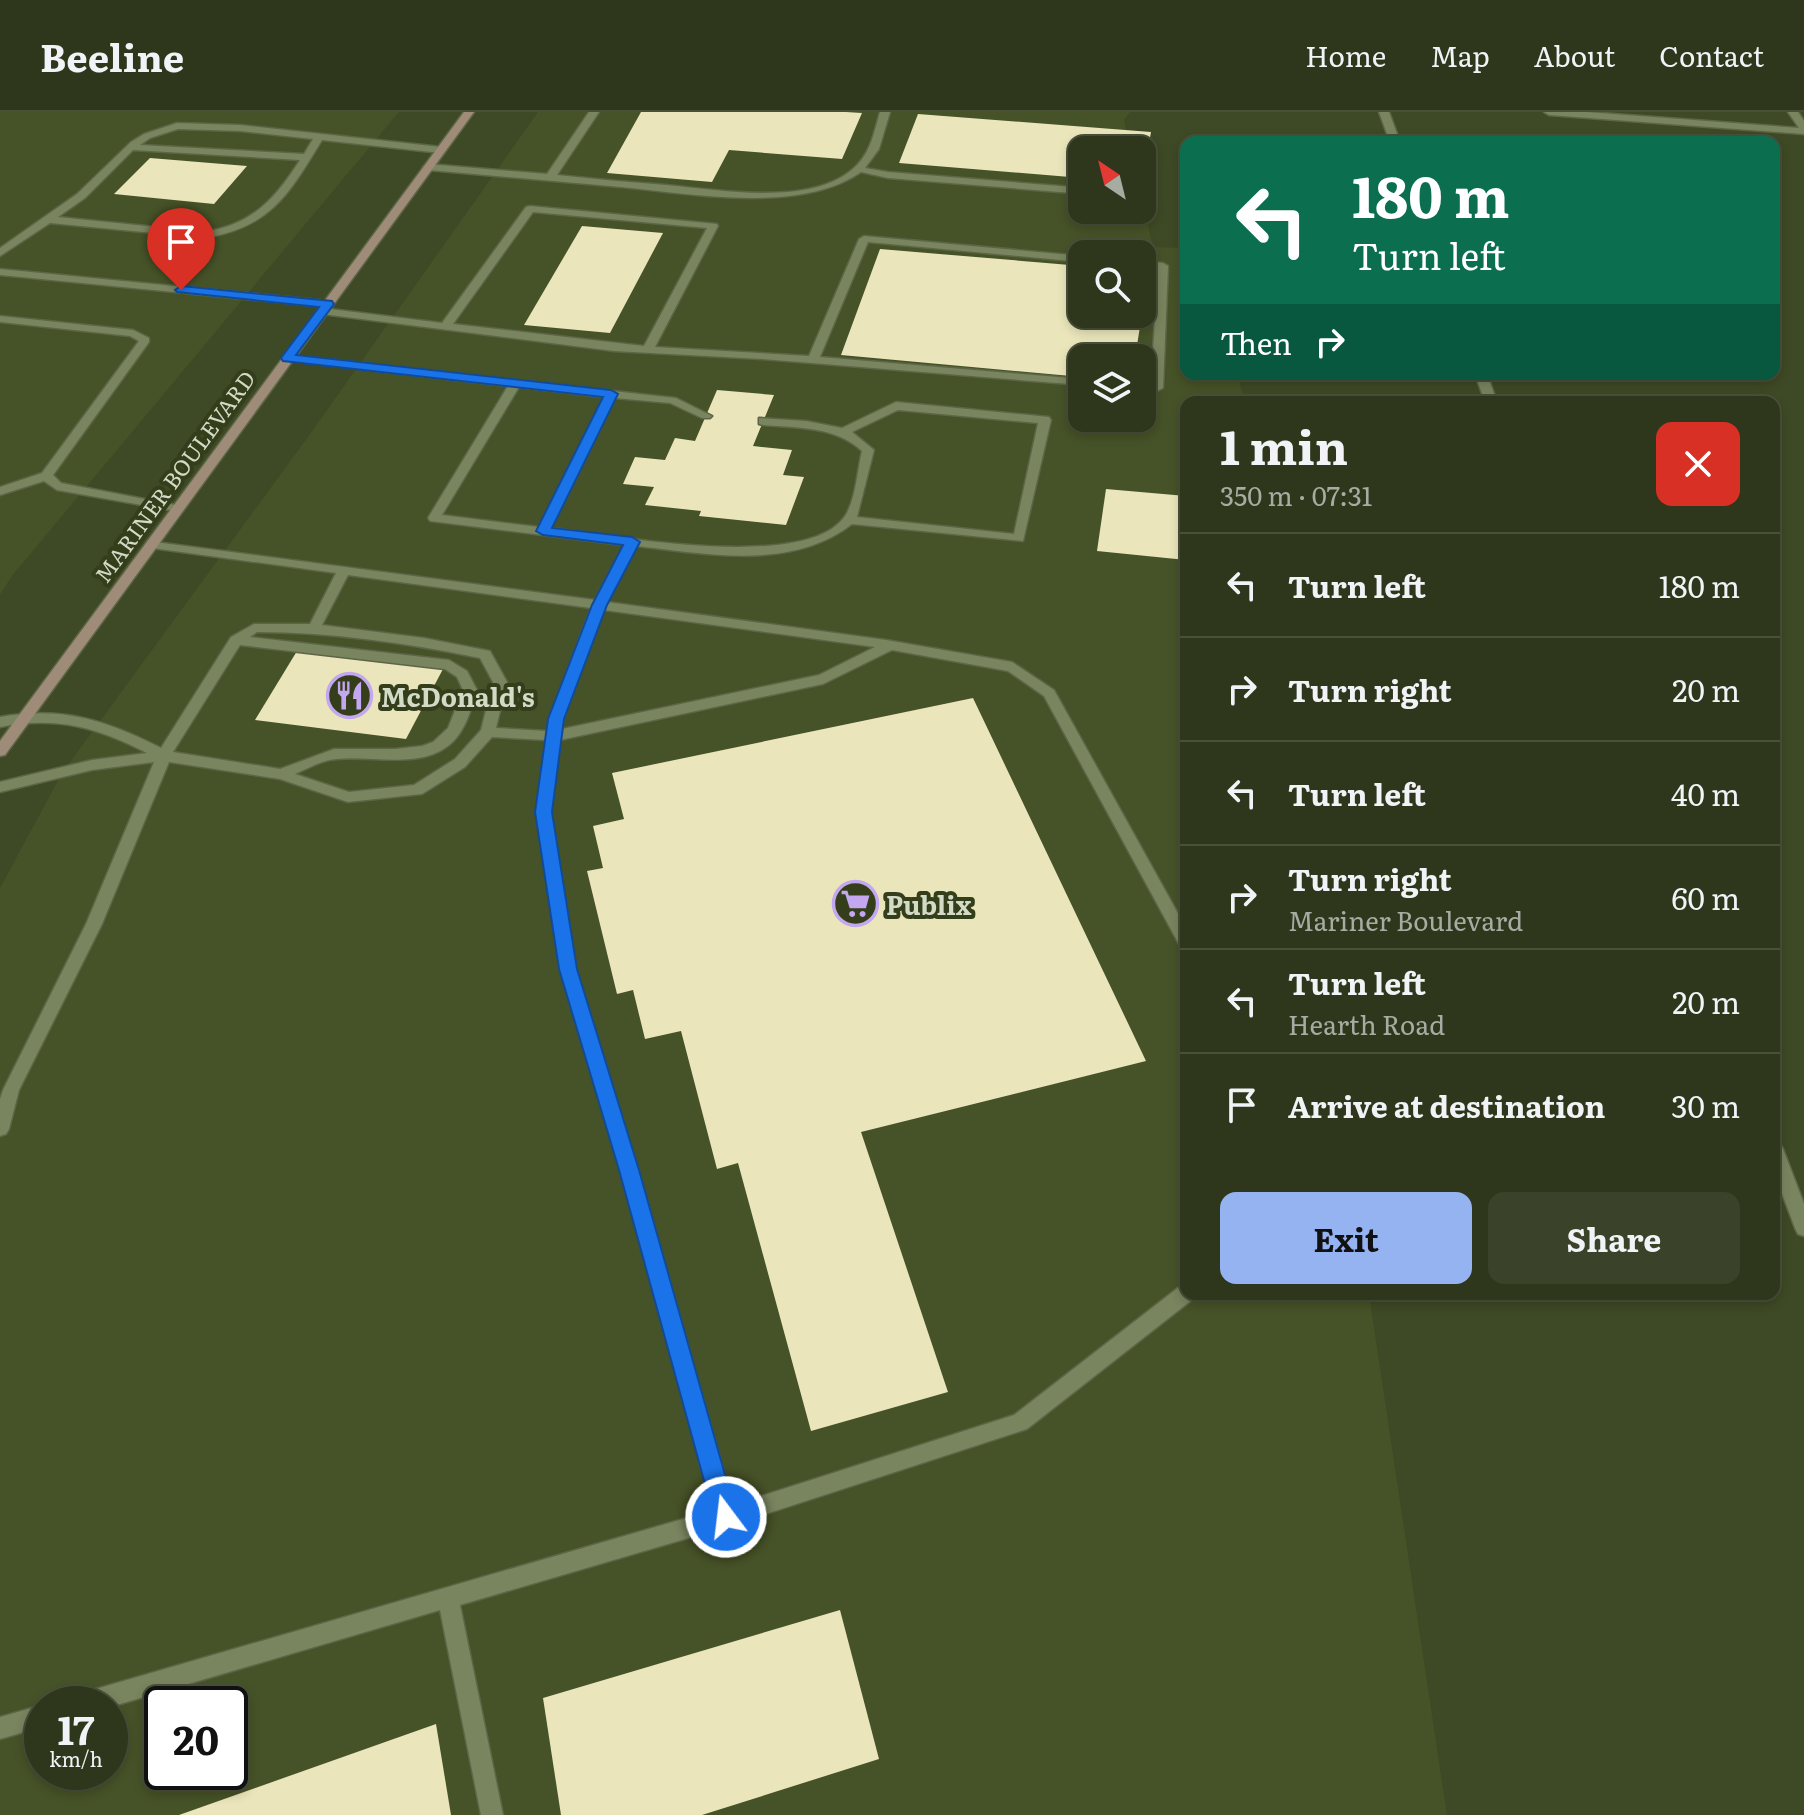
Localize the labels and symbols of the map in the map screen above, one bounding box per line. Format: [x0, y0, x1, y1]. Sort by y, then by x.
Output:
north arrow [1068, 136, 1156, 224]
pin [147, 208, 215, 290]
street label: MARINER BOULEVARD [86, 363, 262, 589]
restaurant icon: McDonald's [326, 671, 374, 719]
place label: McDonald's [381, 676, 535, 715]
supermarket icon: Publix [831, 879, 879, 927]
place label: Publix [886, 884, 972, 923]
position arrow [684, 1475, 768, 1559]
speed limit sign: 20 [144, 1686, 248, 1790]

